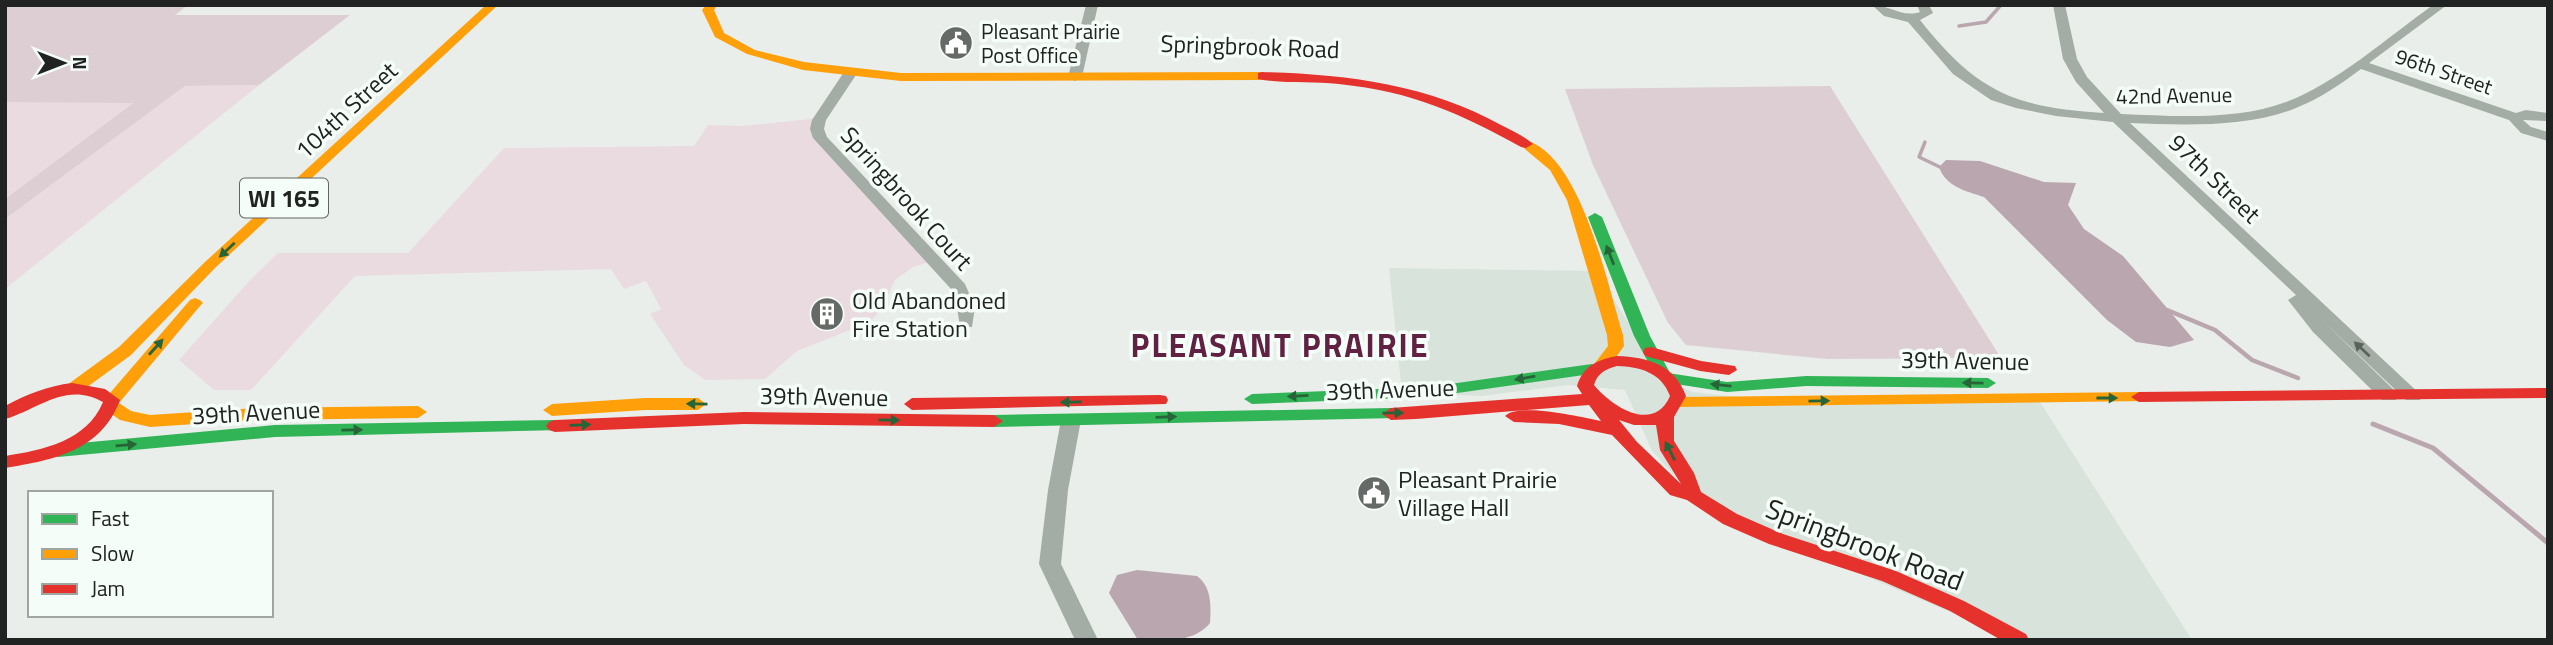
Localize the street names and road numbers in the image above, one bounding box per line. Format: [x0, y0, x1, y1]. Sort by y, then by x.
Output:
street label: Springbrook Road [1160, 25, 1340, 67]
street label: 96th Street [2391, 39, 2498, 103]
street label: 104th Street [287, 53, 406, 167]
street label: 42nd Avenue [2116, 78, 2232, 112]
street label: Springbrook Court [833, 118, 982, 278]
street label: 97th Street [2161, 125, 2269, 231]
road number: WI 165 [240, 178, 328, 218]
street label: 39th Avenue [1900, 341, 2030, 379]
street label: 39th Avenue [1325, 369, 1455, 409]
street label: 39th Avenue [759, 377, 889, 415]
street label: 39th Avenue [191, 391, 321, 433]
street label: Springbrook Road [1760, 486, 1970, 602]

